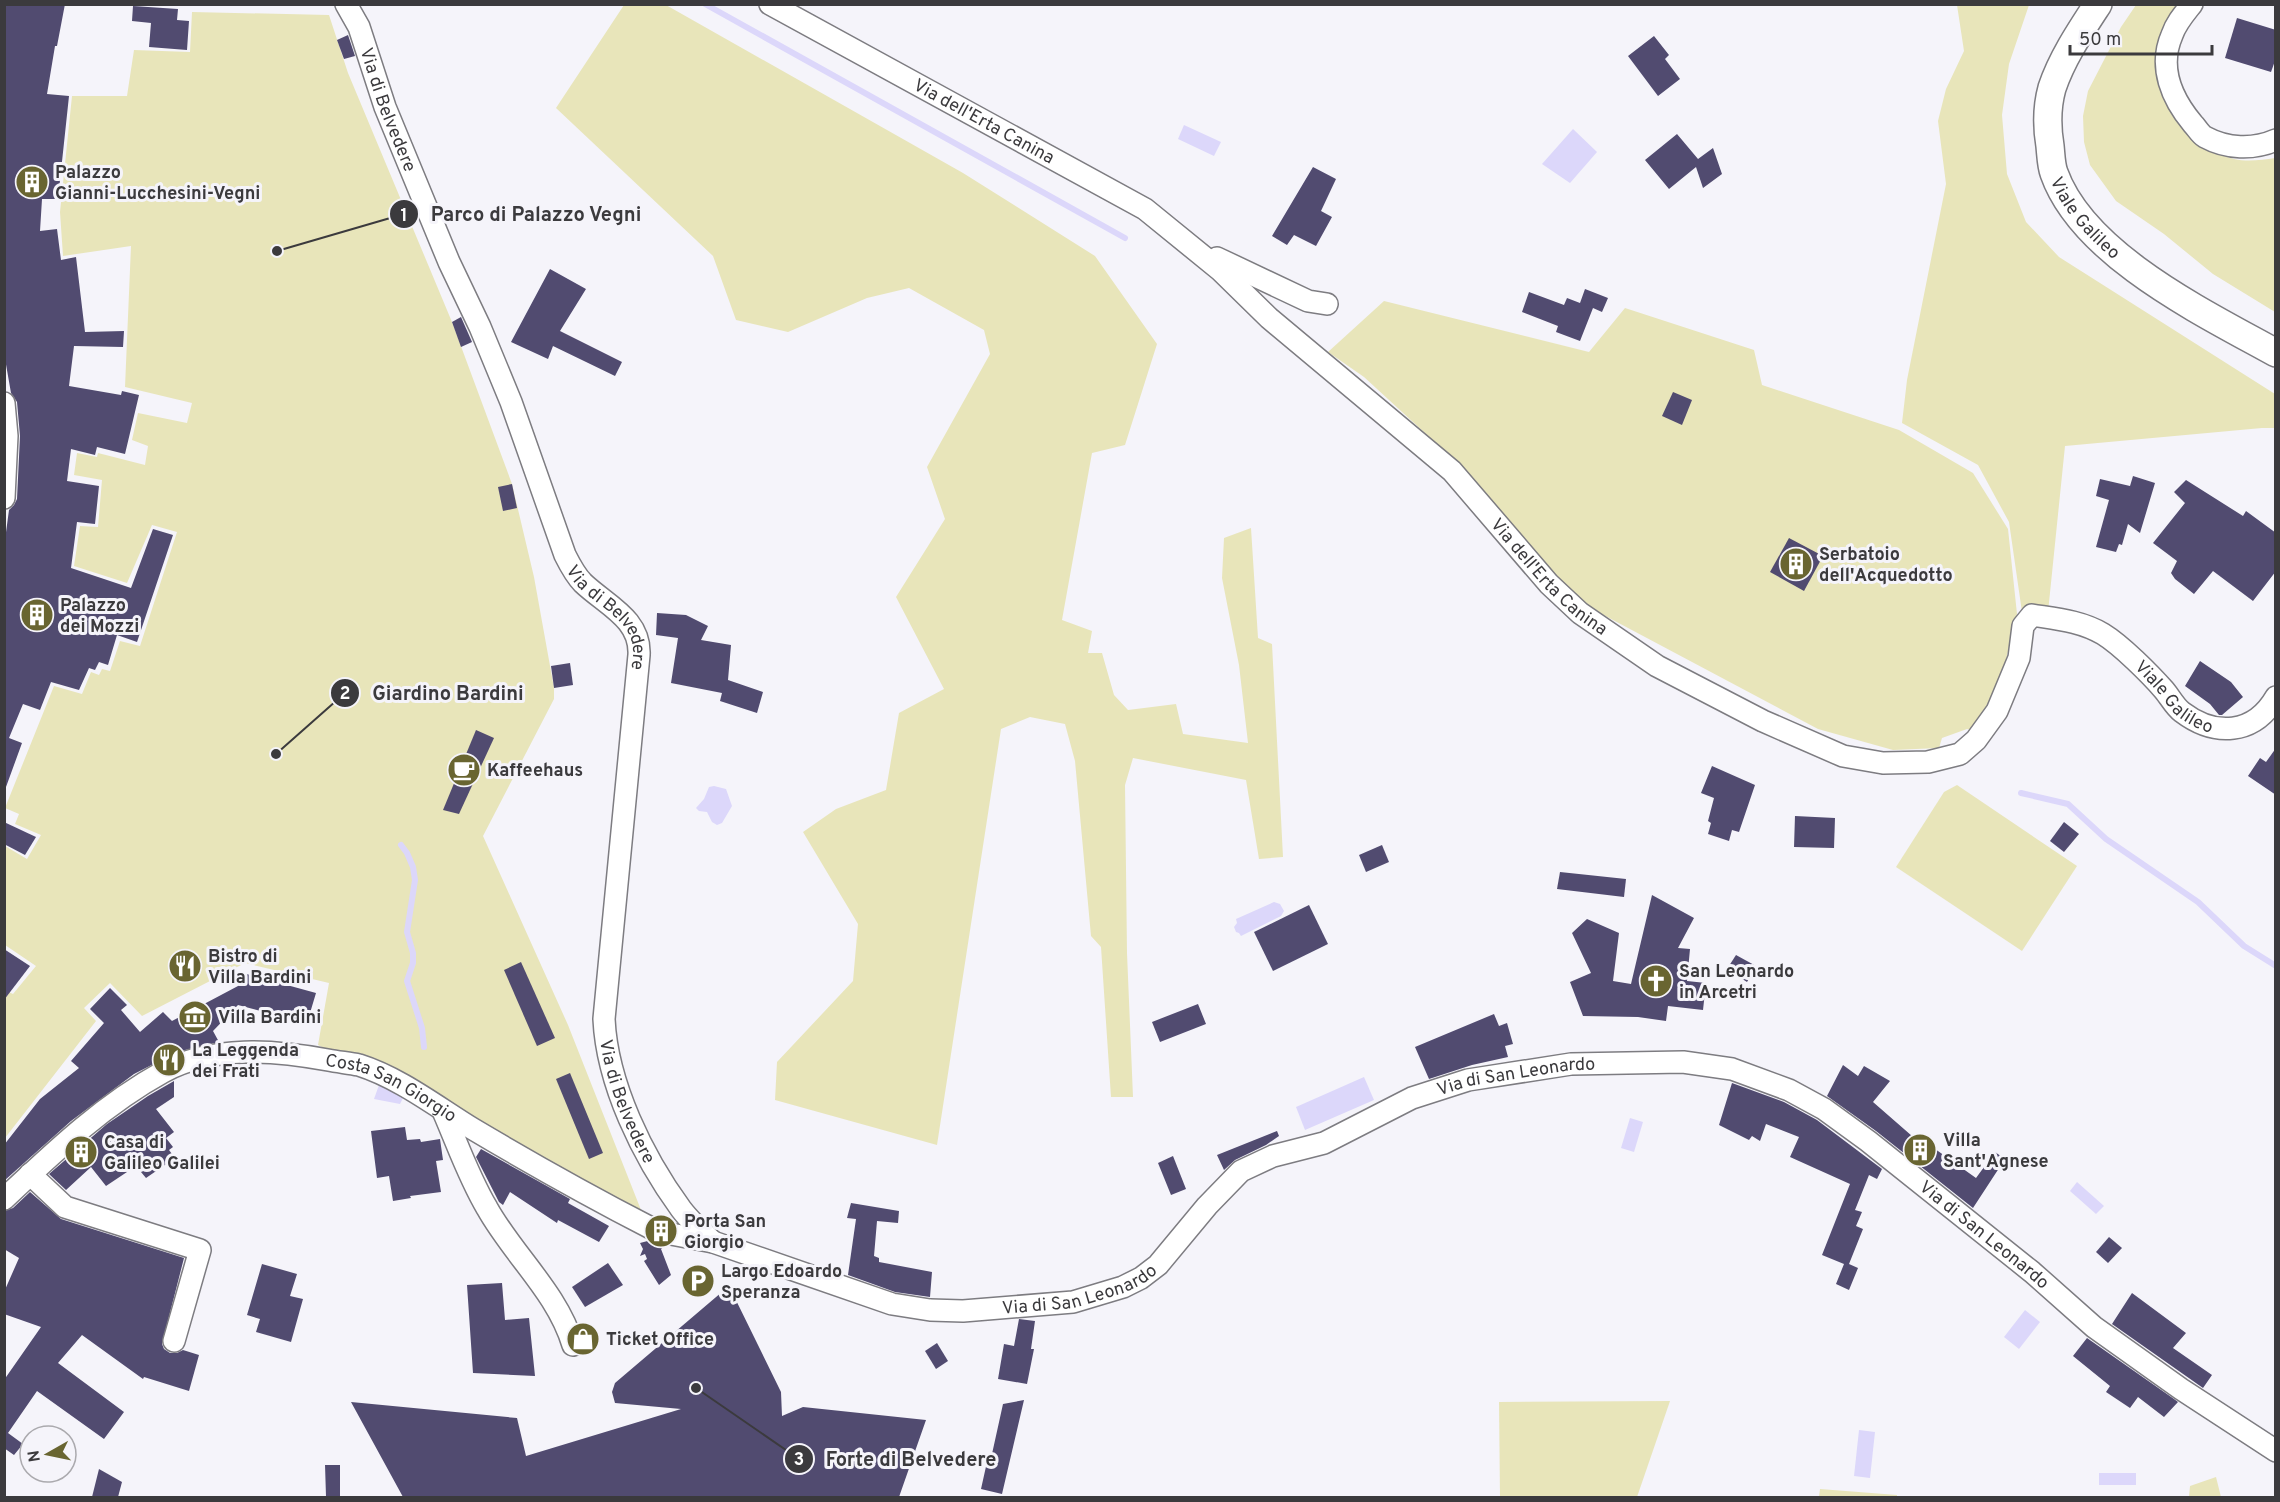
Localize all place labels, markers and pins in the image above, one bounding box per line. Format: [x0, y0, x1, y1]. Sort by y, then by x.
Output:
place label: Palazzo Gianni-Lucchesini-Vegni [55, 162, 260, 206]
building icon: Palazzo Gianni-Lucchesini-Vegni [14, 164, 50, 200]
callout: Parco di Palazzo Vegni [389, 195, 654, 233]
place label: Serbatoio dell'Acquedotto [1819, 544, 1953, 588]
building icon: Serbatoio dell'Acquedotto [1778, 546, 1814, 582]
place label: Palazzo dei Mozzi [60, 595, 139, 639]
building icon: Palazzo dei Mozzi [19, 597, 55, 633]
callout: Giardino Bardini [330, 674, 536, 712]
cafe icon: Kaffeehaus [446, 752, 482, 788]
place label: Kaffeehaus [487, 760, 583, 783]
place label: Bistro di Villa Bardini [208, 946, 311, 990]
restaurant icon: Bistro di Villa Bardini [167, 948, 203, 984]
place label: San Leonardo in Arcetri [1679, 961, 1794, 1005]
church icon: San Leonardo in Arcetri [1638, 963, 1674, 999]
museum icon: Villa Bardini [177, 999, 213, 1035]
place label: Villa Bardini [218, 1007, 321, 1030]
place label: La Leggenda dei Frati [192, 1040, 299, 1084]
restaurant icon: La Leggenda dei Frati [151, 1042, 187, 1078]
place label: Villa Sant'Agnese [1943, 1130, 2049, 1174]
place label: Casa di Galileo Galilei [104, 1132, 220, 1176]
building icon: Villa Sant'Agnese [1902, 1132, 1938, 1168]
building icon: Casa di Galileo Galilei [63, 1134, 99, 1170]
place label: Porta San Giorgio [684, 1211, 766, 1255]
building icon: Porta San Giorgio [643, 1213, 679, 1249]
place label: Largo Edoardo Speranza [721, 1261, 842, 1305]
parking icon: Largo Edoardo Speranza [680, 1263, 716, 1299]
shop icon: Ticket Office [565, 1321, 601, 1357]
place label: Ticket Office [606, 1329, 714, 1352]
callout: Forte di Belvedere [784, 1440, 1008, 1478]

